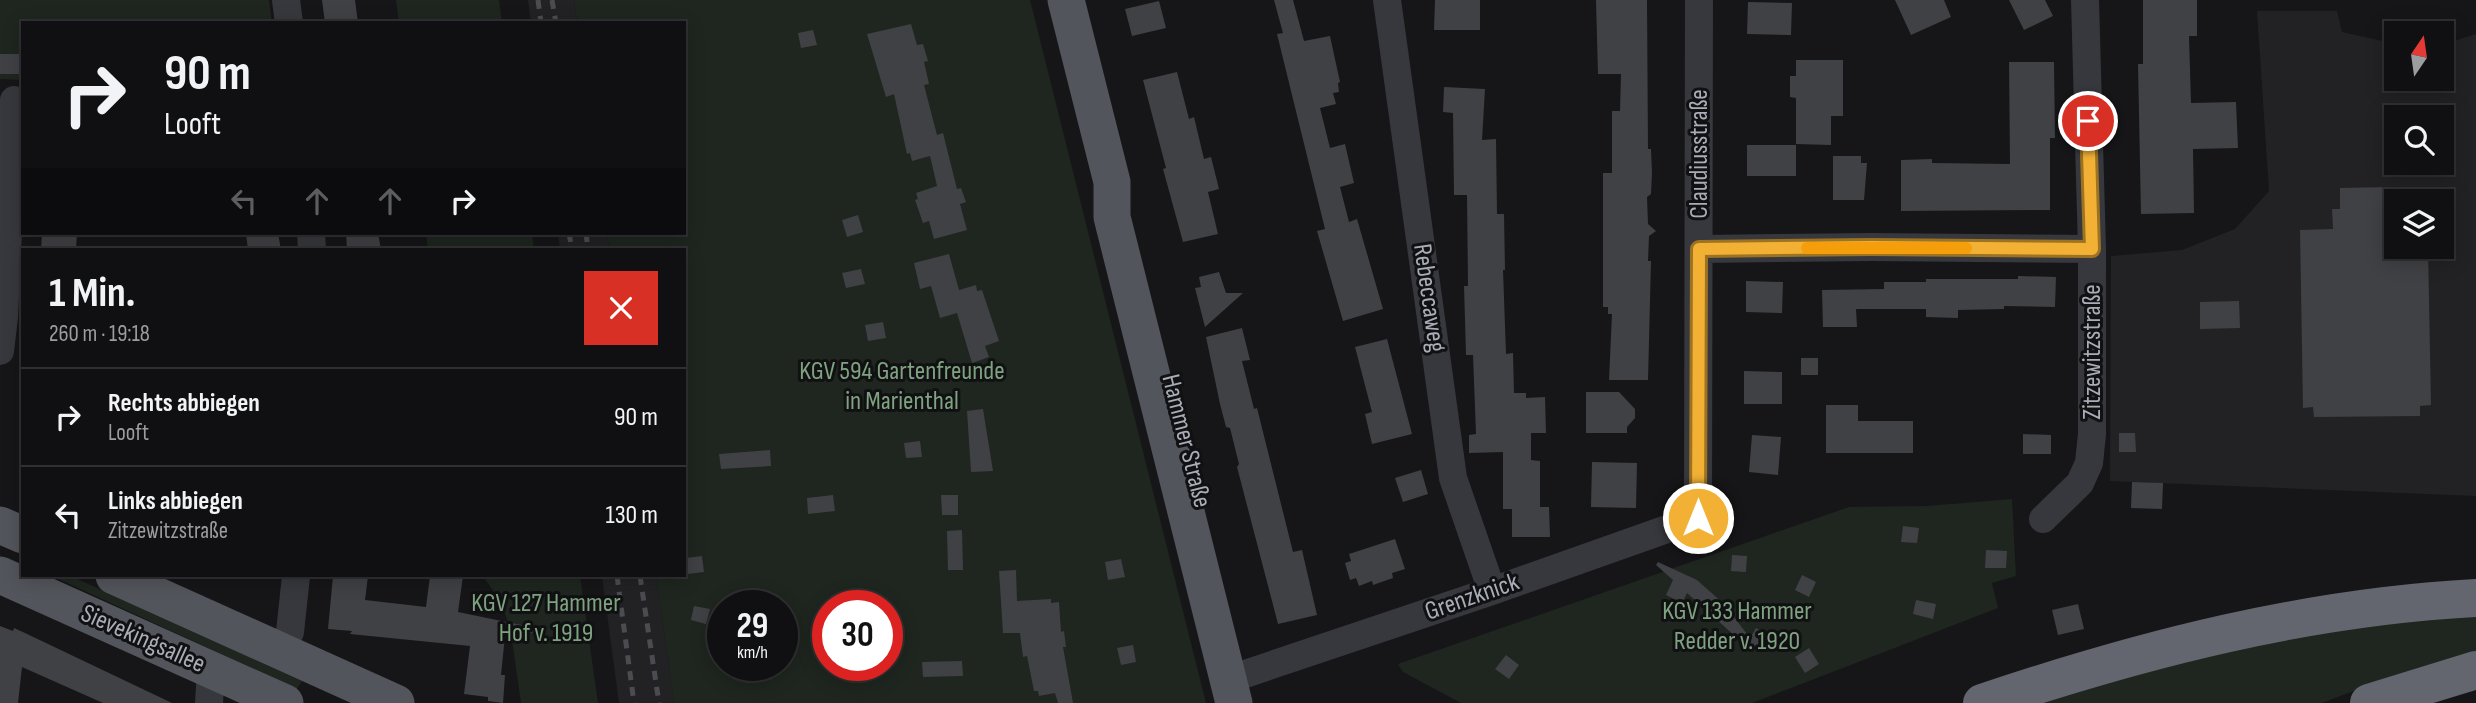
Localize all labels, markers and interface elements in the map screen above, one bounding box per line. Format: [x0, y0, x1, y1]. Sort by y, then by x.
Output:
north arrow [2384, 21, 2454, 91]
map controls [2384, 21, 2454, 259]
text: 90 m [164, 45, 251, 104]
icon: right [49, 49, 140, 140]
street label: Claudiusstraße [1684, 89, 1715, 219]
pin [2058, 91, 2118, 151]
icon: arrive [2069, 102, 2107, 140]
text: Looft [164, 105, 221, 144]
button: search [2384, 105, 2454, 175]
icon: left [225, 182, 263, 220]
icon: ahead [298, 182, 336, 220]
icon: ahead [371, 182, 409, 220]
icon: right [444, 182, 482, 220]
button: layers [2384, 189, 2454, 259]
street label: Rebeccaweg [1406, 242, 1452, 354]
text: 1 Min. [49, 268, 135, 319]
button: close [584, 271, 658, 345]
street label: Zitzewitzstraße [2077, 284, 2108, 420]
text: 260 m · 19:18 [49, 320, 150, 348]
park label: KGV 594 Gartenfreunde in Marienthal [799, 356, 1005, 417]
street label: Hammer Straße [1154, 371, 1218, 511]
text: Rechts abbiegen [108, 388, 260, 419]
icon: right [49, 398, 87, 436]
text: 90 m [614, 402, 658, 433]
text: Looft [108, 419, 149, 447]
position arrow [1661, 481, 1735, 555]
text: Links abbiegen [108, 486, 243, 517]
icon: left [49, 496, 87, 534]
text: 130 m [606, 500, 658, 531]
text: Zitzewitzstraße [108, 517, 228, 545]
street label: Grenzknick [1421, 566, 1523, 627]
park label: KGV 127 Hammer Hof v. 1919 [471, 588, 621, 649]
speed limit sign: 30 [812, 590, 903, 681]
park label: KGV 133 Hammer Redder v. 1920 [1662, 596, 1812, 657]
street label: Sievekingsallee [76, 598, 210, 680]
text: 29 [737, 605, 768, 648]
text: km/h [737, 642, 768, 663]

